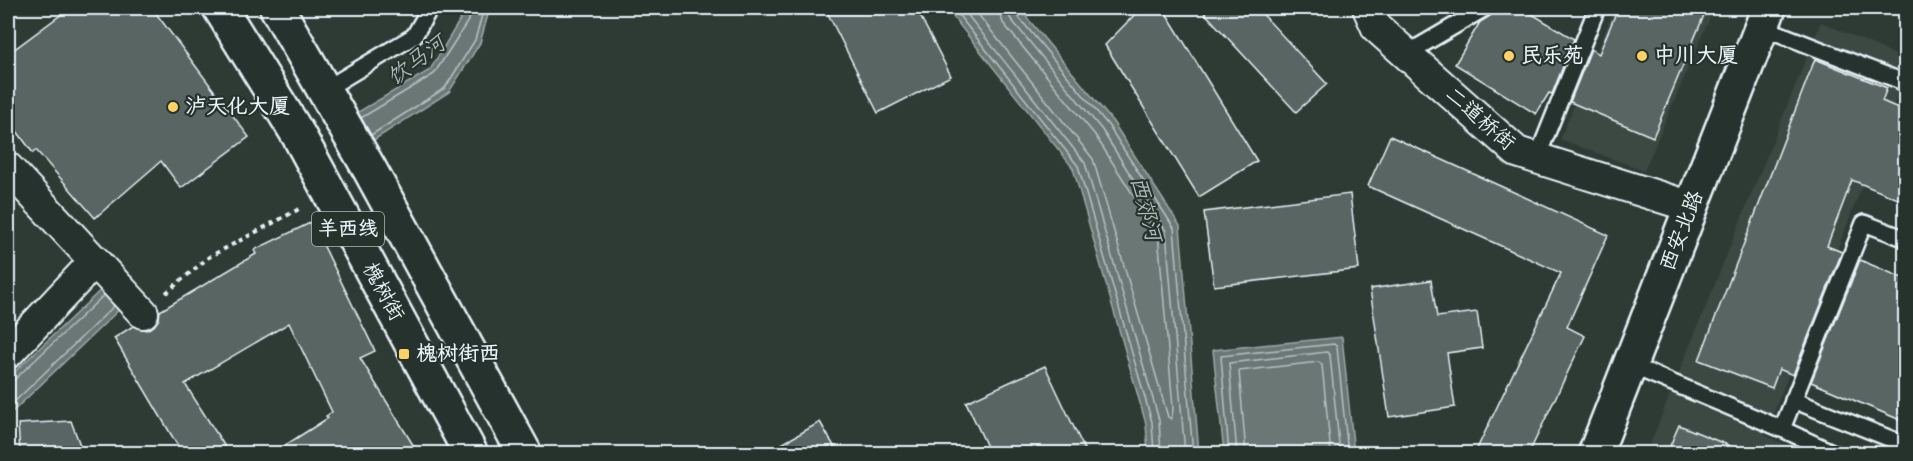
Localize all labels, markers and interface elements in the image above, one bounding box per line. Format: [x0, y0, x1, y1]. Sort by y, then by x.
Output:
water label: 饮马河 [382, 28, 454, 92]
place label: 民乐苑 [1521, 42, 1584, 70]
place label: 中川大厦 [1654, 42, 1738, 70]
marker: 民乐苑 [1502, 49, 1516, 63]
marker: 中川大厦 [1635, 49, 1649, 63]
street label: 二道桥街 [1439, 81, 1521, 157]
place label: 泸天化大厦 [185, 93, 290, 121]
marker: 泸天化大厦 [166, 100, 180, 114]
water label: 西郊河 [1123, 173, 1168, 247]
street label: 西安北路 [1654, 187, 1710, 275]
road number: 羊西线 [312, 212, 384, 246]
street label: 槐树街 [355, 258, 411, 326]
place label: 槐树街西 [416, 340, 500, 368]
marker: 槐树街西 [397, 347, 411, 361]

